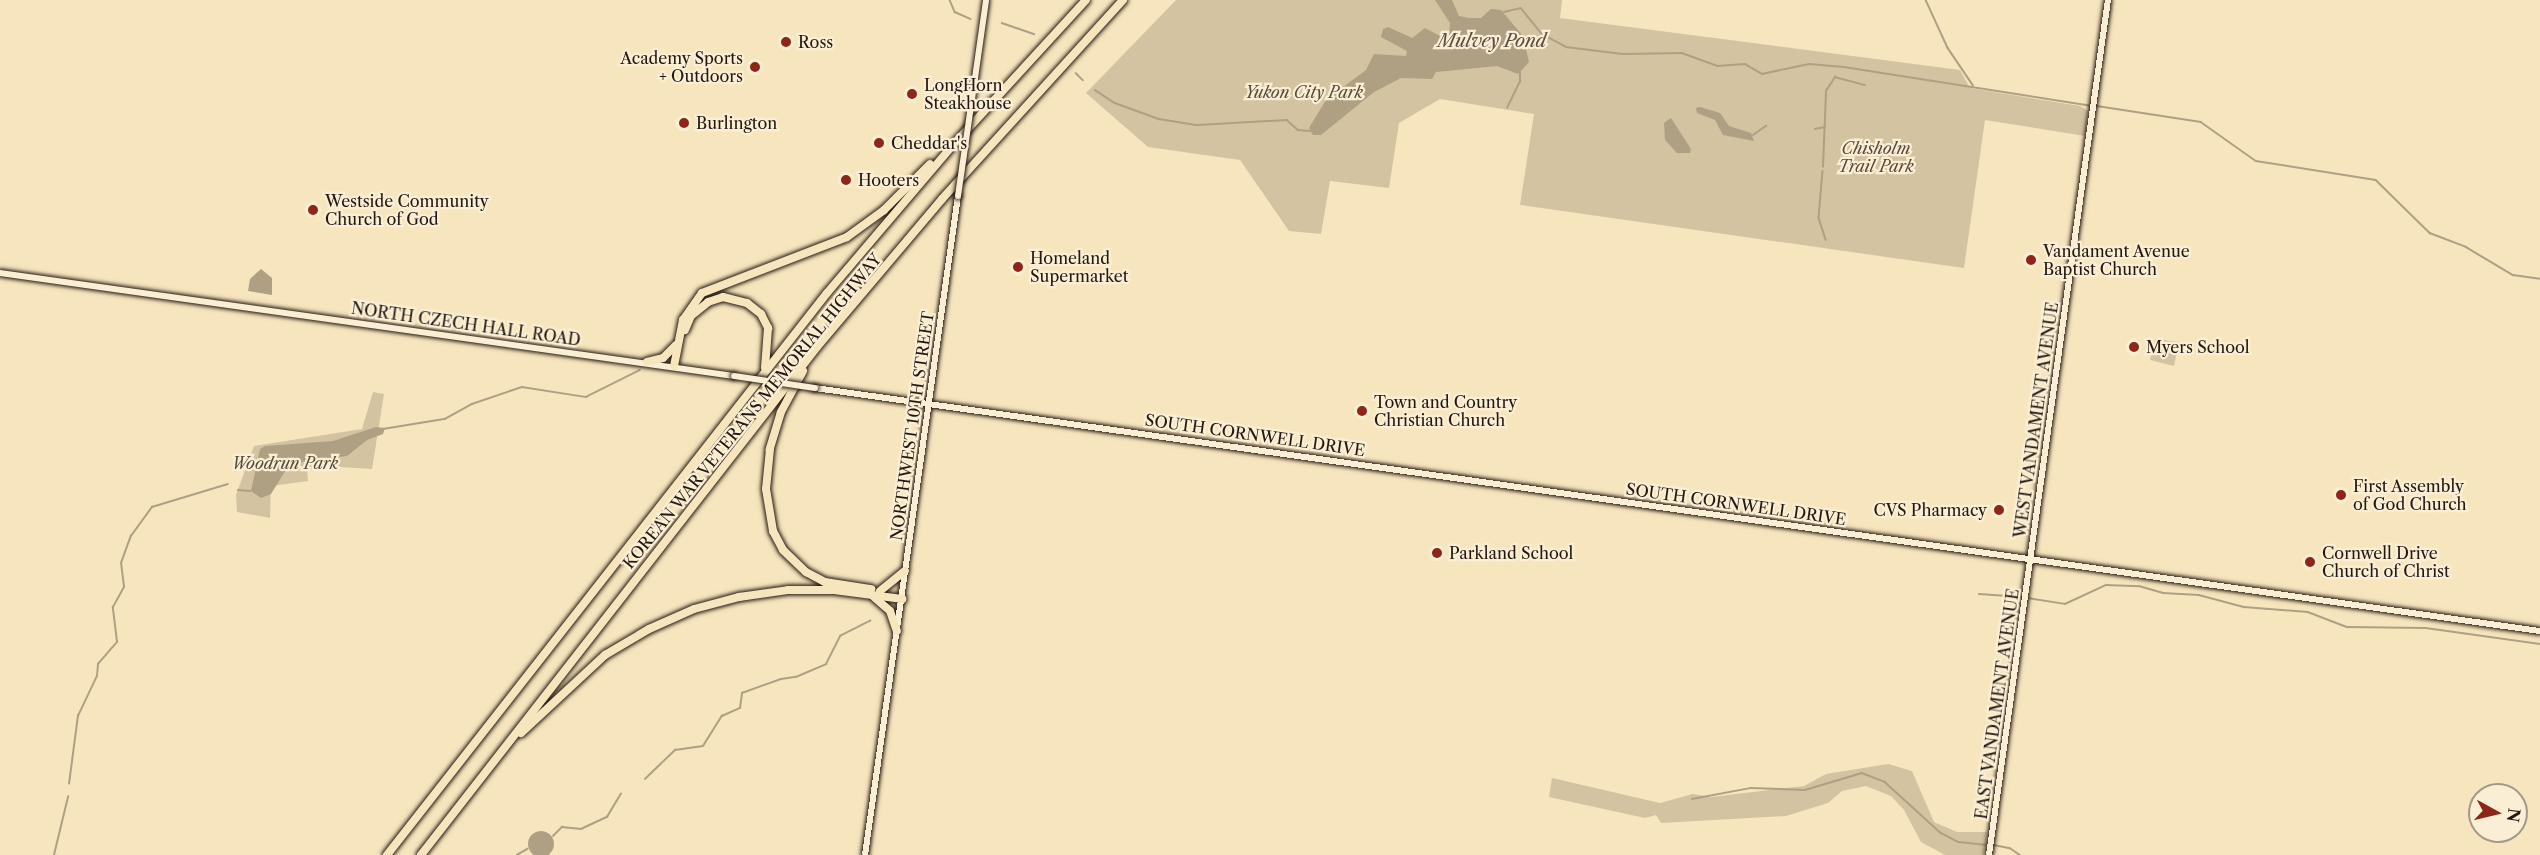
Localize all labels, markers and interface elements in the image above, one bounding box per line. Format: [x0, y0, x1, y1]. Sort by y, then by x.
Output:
water label: Mulvey Pond [1438, 30, 1546, 52]
place label: Ross [798, 32, 833, 52]
marker: Ross [779, 35, 793, 49]
place label: Academy Sports + Outdoors [620, 48, 743, 86]
marker: Academy Sports + Outdoors [748, 60, 762, 74]
place label: LongHorn Steakhouse [924, 75, 1011, 113]
park label: Yukon City Park [1245, 82, 1363, 102]
marker: LongHorn Steakhouse [905, 87, 919, 101]
place label: Burlington [696, 113, 777, 133]
marker: Burlington [677, 116, 691, 130]
place label: Cheddar's [891, 133, 967, 153]
marker: Cheddar's [872, 136, 886, 150]
park label: Chisholm Trail Park [1838, 138, 1914, 176]
place label: Hooters [858, 170, 919, 190]
marker: Hooters [839, 173, 853, 187]
place label: Westside Community Church of God [325, 191, 489, 229]
marker: Westside Community Church of God [306, 203, 320, 217]
place label: Vandament Avenue Baptist Church [2043, 241, 2190, 279]
place label: Homeland Supermarket [1030, 248, 1128, 286]
street label: KOREAN WAR VETERANS MEMORIAL HIGHWAY [618, 249, 886, 573]
marker: Vandament Avenue Baptist Church [2024, 253, 2038, 267]
marker: Homeland Supermarket [1011, 260, 1025, 274]
street label: NORTH CZECH HALL ROAD [350, 298, 582, 350]
street label: WEST VANDAMENT AVENUE [2010, 300, 2062, 540]
street label: NORTHWEST 10TH STREET [886, 310, 938, 542]
place label: Myers School [2146, 337, 2250, 357]
marker: Myers School [2127, 340, 2141, 354]
place label: Town and Country Christian Church [1374, 392, 1517, 430]
marker: Town and Country Christian Church [1355, 404, 1369, 418]
street label: SOUTH CORNWELL DRIVE [1144, 410, 1366, 460]
park label: Woodrun Park [232, 453, 338, 473]
place label: First Assembly of God Church [2353, 476, 2467, 514]
street label: SOUTH CORNWELL DRIVE [1625, 479, 1847, 529]
marker: First Assembly of God Church [2334, 488, 2348, 502]
place label: CVS Pharmacy [1873, 500, 1987, 520]
marker: CVS Pharmacy [1992, 503, 2006, 517]
place label: Parkland School [1449, 543, 1573, 563]
place label: Cornwell Drive Church of Christ [2322, 543, 2450, 581]
marker: Parkland School [1430, 546, 1444, 560]
marker: Cornwell Drive Church of Christ [2303, 555, 2317, 569]
street label: EAST VANDAMENT AVENUE [1971, 586, 2023, 822]
north arrow [2468, 783, 2528, 843]
text: N [2503, 807, 2525, 824]

